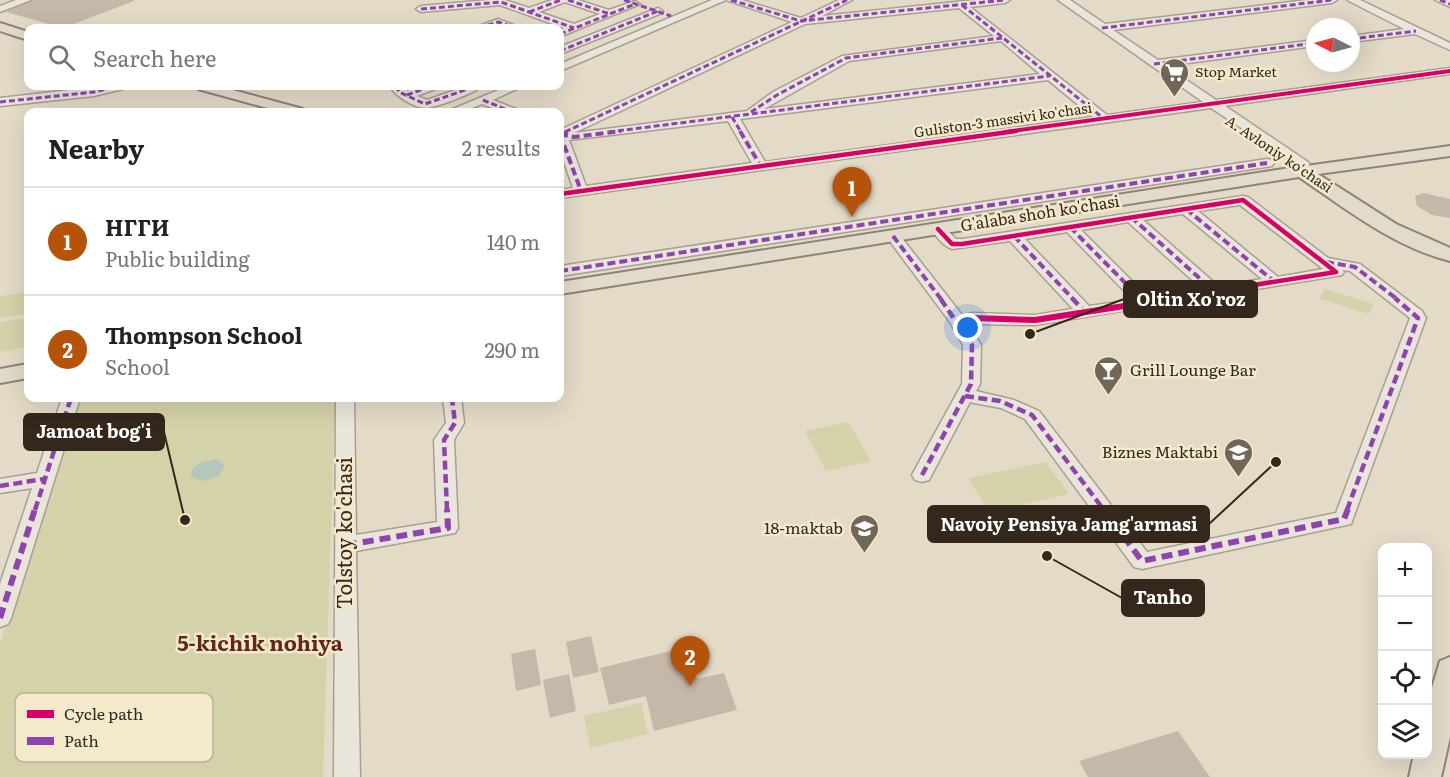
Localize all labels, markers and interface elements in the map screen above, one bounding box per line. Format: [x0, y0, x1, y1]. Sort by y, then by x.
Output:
north arrow [1306, 18, 1360, 72]
search box [24, 24, 564, 90]
icon: search [45, 41, 78, 74]
text: Search here [93, 41, 216, 74]
supermarket icon: Stop Market [1158, 56, 1190, 98]
place label: Stop Market [1195, 61, 1277, 81]
street label: Guliston-3 massivi ko'chasi [913, 97, 1094, 141]
street label: A. Avloniy ko'chasi [1222, 110, 1337, 197]
text: Nearby [48, 128, 144, 167]
text: 2 results [462, 132, 540, 162]
pin: 1 [832, 168, 872, 217]
street label: G'alaba shoh ko'chasi [959, 188, 1121, 236]
text: НГГИ [105, 210, 170, 243]
text: 1 [63, 226, 72, 256]
text: 140 m [487, 226, 540, 256]
text: Public building [105, 243, 250, 273]
callout: Oltin Xo'roz [1124, 281, 1257, 317]
text: Oltin Xo'roz [1136, 285, 1246, 312]
your location [953, 313, 982, 342]
text: Thompson School [105, 318, 303, 351]
text: 2 [62, 334, 73, 364]
text: 290 m [484, 334, 540, 364]
text: School [105, 351, 170, 381]
bar icon: Grill Lounge Bar [1093, 354, 1125, 396]
place label: Grill Lounge Bar [1130, 357, 1256, 381]
callout: Jamoat bog'i [24, 414, 164, 450]
text: Jamoat bog'i [36, 417, 152, 444]
school or university icon: Biznes Maktabi [1223, 436, 1255, 478]
place label: Biznes Maktabi [1102, 439, 1218, 463]
street label: Tolstoy ko'chasi [328, 457, 358, 609]
callout: Navoiy Pensiya Jamg'armasi [928, 506, 1209, 542]
text: Navoiy Pensiya Jamg'armasi [940, 510, 1198, 537]
school or university icon: 18-maktab [848, 512, 880, 554]
place label: 18-maktab [764, 515, 843, 539]
map controls [1378, 543, 1432, 759]
button: + [1378, 543, 1432, 597]
callout: Tanho [1122, 580, 1204, 616]
text: Tanho [1134, 583, 1192, 610]
button: − [1378, 597, 1432, 651]
district label: 5-kichik nohiya [177, 626, 344, 657]
pin: 2 [670, 636, 710, 686]
button: locate [1378, 651, 1432, 705]
legend [15, 693, 213, 762]
text: Cycle path [64, 701, 144, 725]
button: layers [1378, 705, 1432, 759]
text: Path [64, 728, 99, 752]

